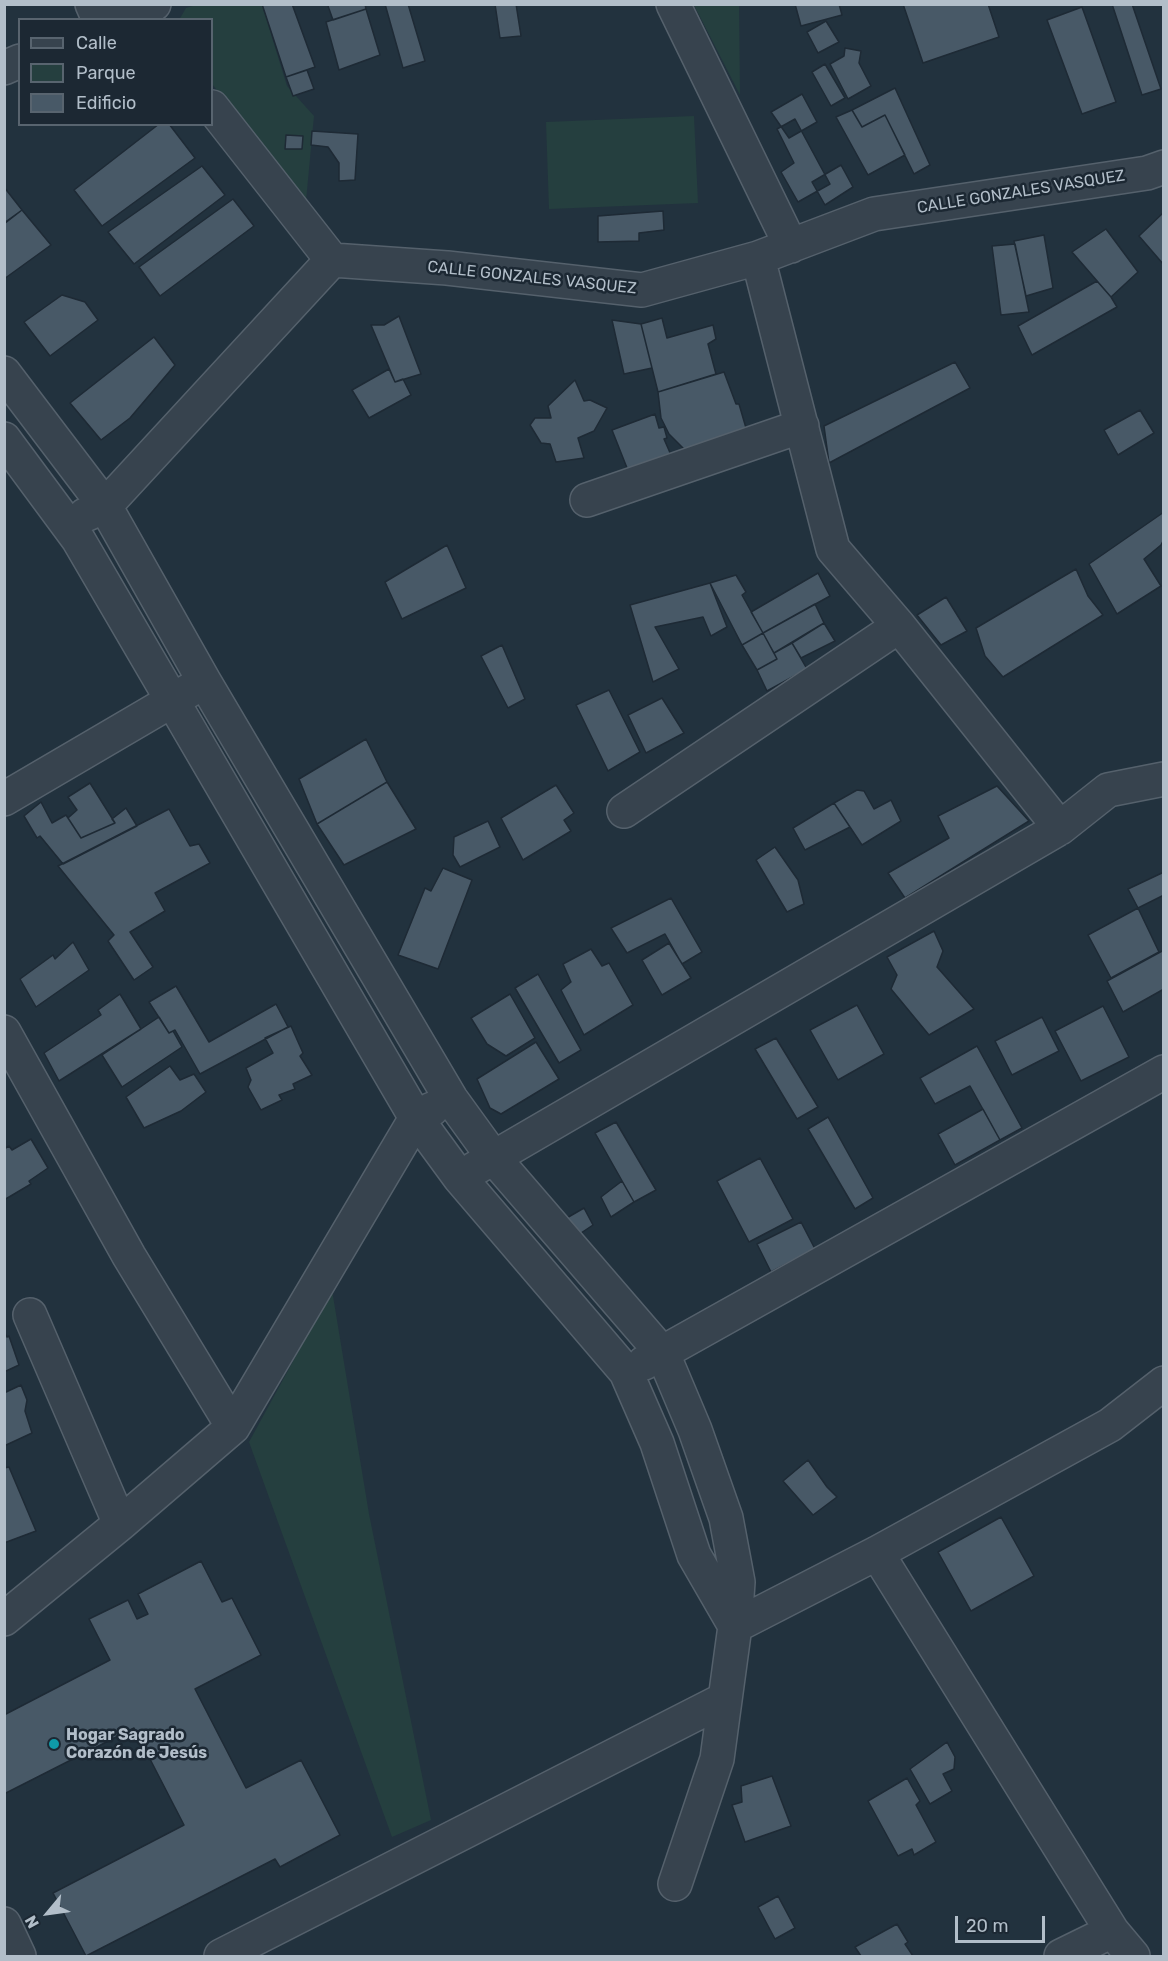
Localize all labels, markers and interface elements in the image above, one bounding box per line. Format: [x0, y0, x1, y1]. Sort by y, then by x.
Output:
legend [18, 18, 213, 126]
text: Calle [76, 32, 117, 54]
text: Parque [76, 62, 136, 84]
text: Edificio [76, 92, 136, 114]
street label: CALLE GONZALES VASQUEZ [916, 166, 1126, 218]
street label: CALLE GONZALES VASQUEZ [426, 257, 638, 299]
place label: Hogar Sagrado Corazón de Jesús [66, 1725, 207, 1763]
marker: Hogar Sagrado Corazón de Jesús [47, 1737, 61, 1751]
north arrow [18, 1883, 78, 1943]
scale bar [958, 1904, 1048, 1942]
text: N [21, 1912, 43, 1932]
text: 20 m [966, 1915, 1008, 1937]

